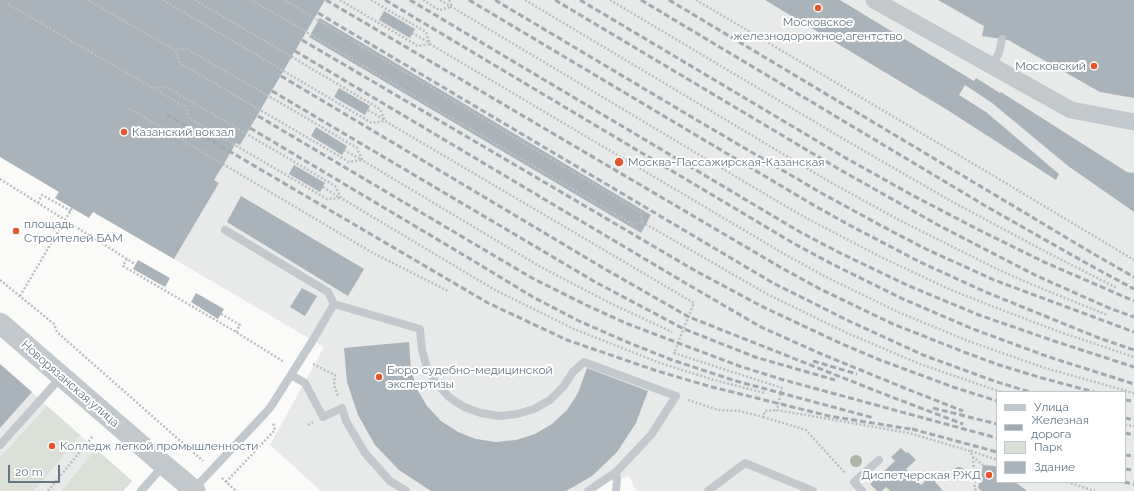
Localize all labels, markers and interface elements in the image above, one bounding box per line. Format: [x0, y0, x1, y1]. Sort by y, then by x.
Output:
marker: Московское железнодорожное агентство [813, 3, 823, 13]
place label: Московское железнодорожное агентство [733, 15, 903, 43]
place label: Московский [1015, 59, 1086, 73]
marker: Московский [1089, 61, 1099, 71]
place label: Казанский вокзал [132, 125, 234, 139]
marker: Казанский вокзал [119, 127, 129, 137]
place label: Москва-Пассажирская-Казанская [628, 155, 825, 169]
marker: Москва-Пассажирская-Казанская [613, 156, 625, 168]
place label: площадь Строителей БАМ [24, 217, 123, 245]
marker: площадь Строителей БАМ [11, 226, 21, 236]
street label: Новорязанская улица [18, 338, 122, 430]
place label: Бюро судебно-медицинской экспертизы [387, 363, 553, 391]
marker: Бюро судебно-медицинской экспертизы [374, 372, 384, 382]
legend [996, 391, 1126, 483]
text: Улица [1034, 400, 1069, 414]
text: Железная дорога [1031, 413, 1089, 441]
place label: Колледж легкой промышленности [60, 439, 258, 453]
text: Парк [1034, 440, 1063, 454]
marker: Колледж легкой промышленности [47, 441, 57, 451]
scale bar [10, 457, 62, 483]
text: Здание [1034, 460, 1075, 474]
text: 20 m [15, 465, 43, 479]
place label: Диспетчерская РЖД [861, 468, 981, 482]
marker: Диспетчерская РЖД [984, 470, 994, 480]

